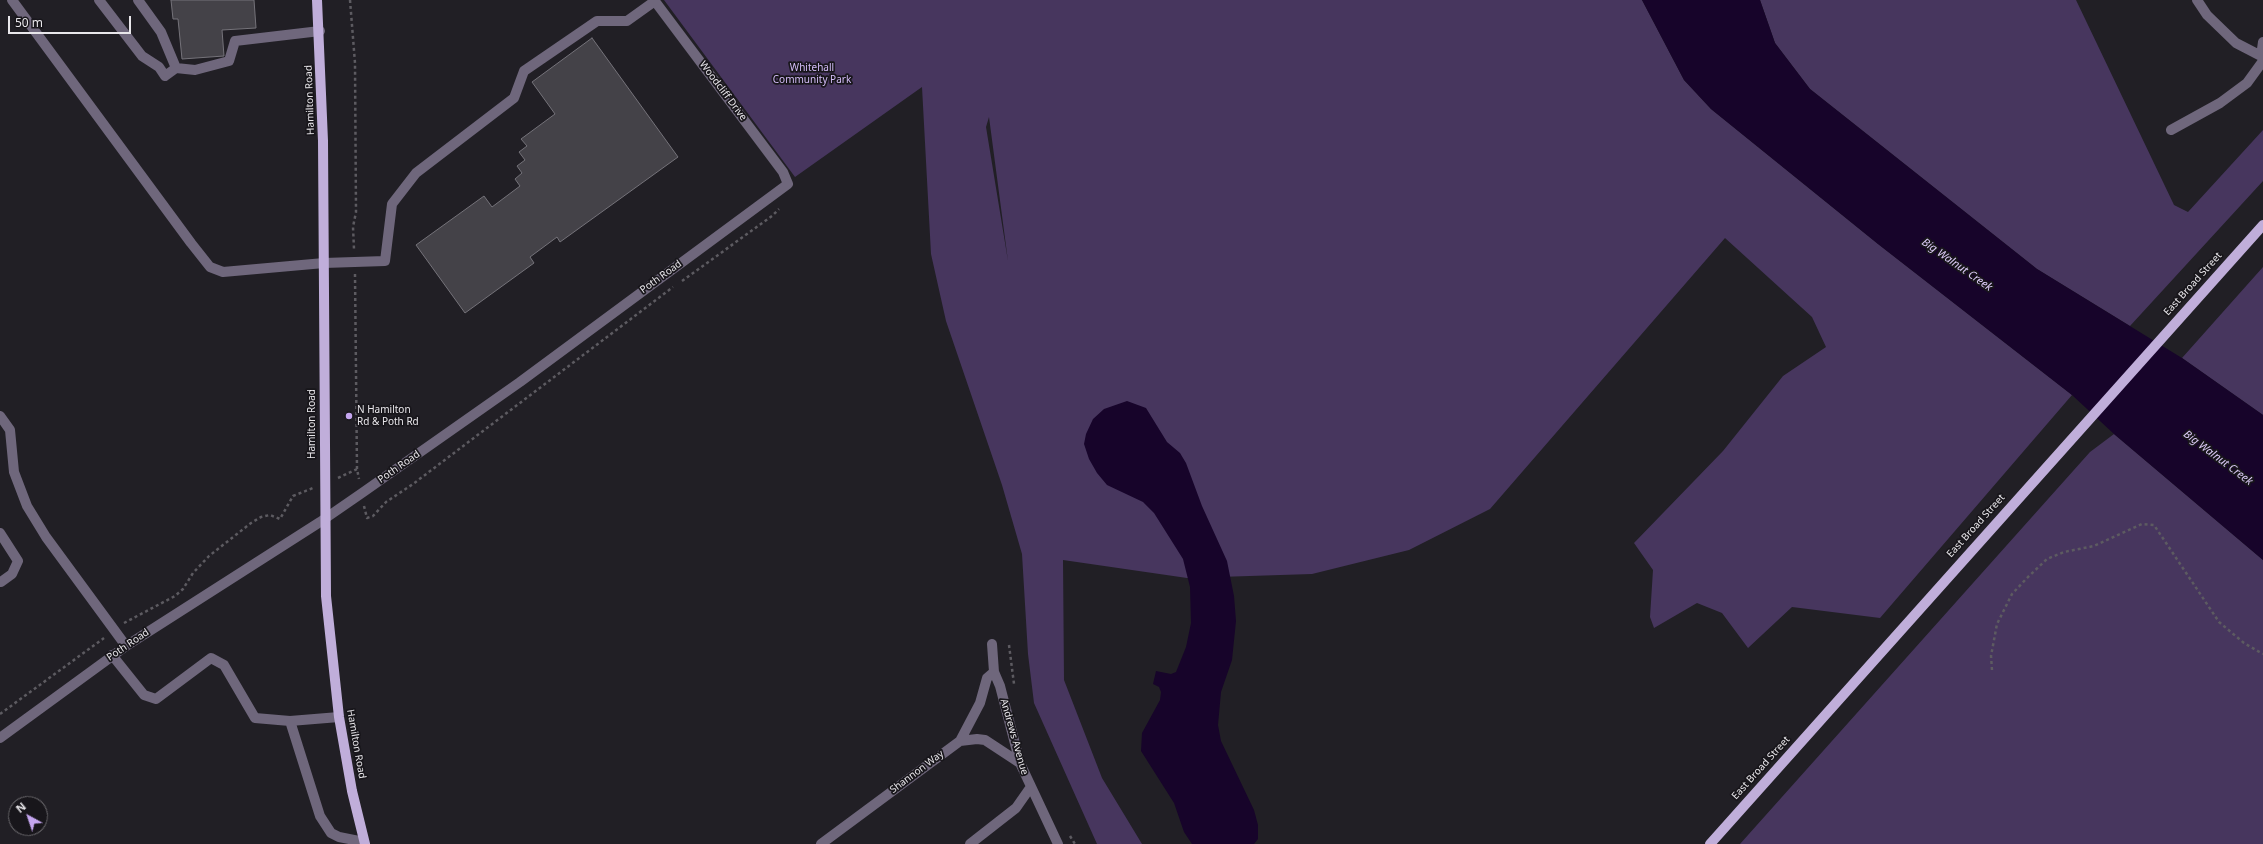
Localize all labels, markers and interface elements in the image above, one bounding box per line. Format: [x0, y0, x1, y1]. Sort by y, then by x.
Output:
scale bar [10, 8, 133, 34]
text: 50 m [15, 14, 43, 31]
street label: Woodcliff Drive [697, 59, 749, 123]
park label: Whitehall Community Park [773, 62, 851, 86]
street label: Hamilton Road [303, 65, 317, 135]
water label: Big Walnut Creek [1919, 236, 1995, 294]
street label: East Broad Street [2161, 250, 2225, 318]
street label: Poth Road [638, 258, 684, 296]
street label: Hamilton Road [306, 389, 318, 459]
place label: N Hamilton Rd & Poth Rd [357, 404, 419, 428]
marker: N Hamilton Rd & Poth Rd [344, 411, 354, 421]
water label: Big Walnut Creek [2181, 428, 2255, 488]
street label: Poth Road [376, 448, 422, 486]
street label: East Broad Street [1944, 492, 2008, 560]
street label: Poth Road [105, 626, 151, 664]
street label: Andrews Avenue [997, 698, 1031, 776]
street label: Hamilton Road [344, 708, 368, 780]
street label: East Broad Street [1729, 734, 1793, 802]
street label: Shannon Way [888, 748, 946, 796]
north arrow [8, 796, 48, 836]
text: N [12, 799, 29, 816]

